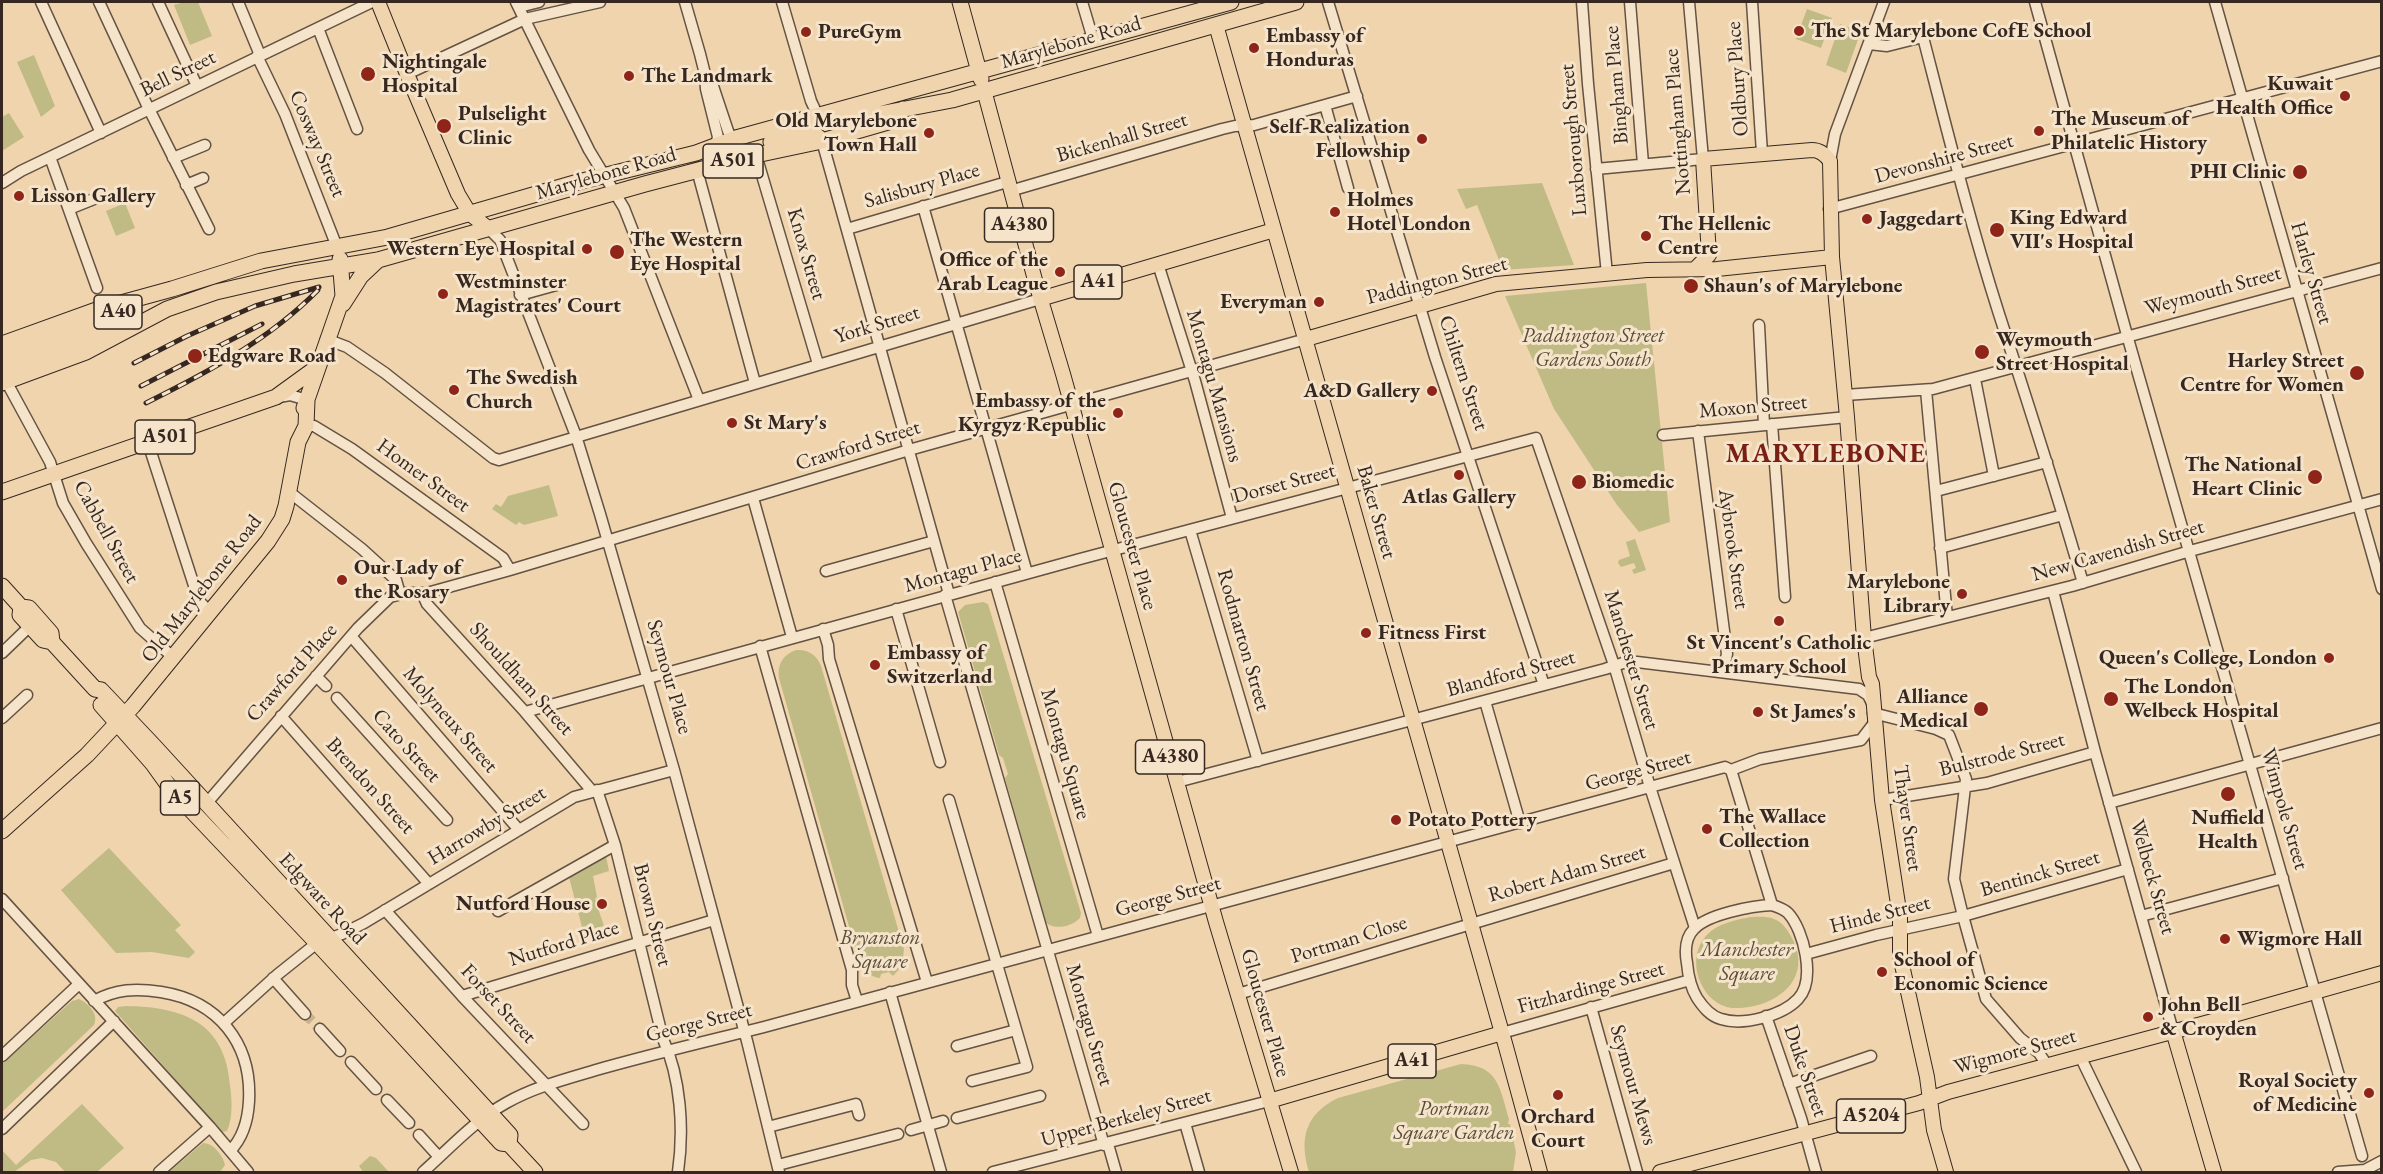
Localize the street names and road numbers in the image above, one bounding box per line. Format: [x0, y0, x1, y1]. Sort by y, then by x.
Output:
street label: Marylebone Road [998, 11, 1144, 75]
street label: Oldbury Place [1721, 21, 1755, 137]
street label: Bingham Place [1599, 25, 1635, 145]
street label: Bell Street [136, 45, 220, 103]
street label: Nottingham Place [1659, 48, 1697, 196]
street label: Luxborough Street [1555, 63, 1593, 217]
street label: Cosway Street [283, 87, 351, 201]
street label: Bickenhall Street [1054, 107, 1190, 169]
street label: Devonshire Street [1872, 128, 2016, 190]
street label: Marylebone Road [533, 142, 679, 206]
road number: A501 [703, 144, 763, 178]
street label: Salisbury Place [861, 158, 983, 214]
street label: Knox Street [781, 205, 831, 303]
road number: A4380 [984, 208, 1054, 242]
street label: Harley Street [2284, 219, 2338, 327]
street label: Paddington Street [1364, 251, 1510, 311]
street label: Weymouth Street [2142, 261, 2284, 321]
road number: A41 [1074, 265, 1122, 299]
road number: A40 [94, 295, 142, 329]
street label: York Street [831, 300, 923, 350]
street label: Montagu Mansions [1180, 307, 1248, 465]
street label: Chiltern Street [1433, 312, 1493, 434]
street label: Moxon Street [1698, 390, 1808, 424]
street label: Crawford Street [793, 415, 923, 477]
road number: A501 [135, 420, 195, 454]
street label: Homer Street [371, 434, 475, 518]
street label: Dorset Street [1230, 458, 1338, 510]
street label: Baker Street [1351, 462, 1401, 562]
street label: Cabbell Street [67, 476, 145, 588]
street label: Gloucester Place [1102, 479, 1162, 613]
street label: Aybrook Street [1712, 487, 1754, 611]
street label: Old Marylebone Road [136, 510, 268, 668]
street label: New Cavendish Street [2029, 514, 2207, 588]
street label: Montagu Place [901, 543, 1025, 599]
street label: Rodmarton Street [1211, 566, 1275, 714]
street label: Manchester Street [1598, 587, 1664, 733]
street label: Shouldham Street [464, 617, 578, 741]
street label: Seymour Place [641, 617, 697, 737]
street label: Crawford Place [241, 618, 343, 728]
street label: Blandford Street [1444, 645, 1578, 703]
street label: Molyneux Street [397, 662, 503, 778]
street label: Montagu Square [1034, 686, 1096, 822]
street label: Cato Street [366, 704, 446, 788]
street label: Bulstrode Street [1937, 727, 2067, 783]
street label: Brendon Street [320, 733, 420, 839]
road number: A4380 [1136, 740, 1204, 774]
street label: George Street [1582, 745, 1694, 797]
street label: Wimpole Street [2255, 746, 2313, 872]
street label: Thayer Street [1887, 763, 1927, 873]
road number: A5 [160, 781, 200, 815]
street label: Harrowby Street [423, 781, 551, 871]
street label: Welbeck Street [2124, 817, 2180, 937]
street label: Robert Adam Street [1485, 840, 1649, 908]
street label: Bentinck Street [1977, 845, 2103, 903]
street label: Edgware Road [273, 848, 371, 950]
street label: Brown Street [627, 861, 677, 969]
street label: George Street [1112, 871, 1224, 923]
street label: Hinde Street [1827, 890, 1933, 940]
street label: Portman Close [1288, 910, 1410, 970]
street label: Nutford Place [506, 915, 622, 973]
street label: Gloucester Place [1235, 946, 1295, 1080]
street label: Fitzhardinge Street [1515, 956, 1667, 1020]
street label: Forset Street [455, 959, 541, 1049]
street label: Montagu Street [1060, 961, 1118, 1089]
street label: George Street [643, 998, 755, 1048]
street label: Seymour Mews [1604, 1022, 1662, 1148]
street label: Duke Street [1778, 1022, 1832, 1120]
street label: Wigmore Street [1951, 1024, 2079, 1080]
road number: A41 [1388, 1044, 1436, 1078]
street label: Upper Berkeley Street [1038, 1083, 1214, 1153]
road number: A5204 [1836, 1099, 1906, 1133]

